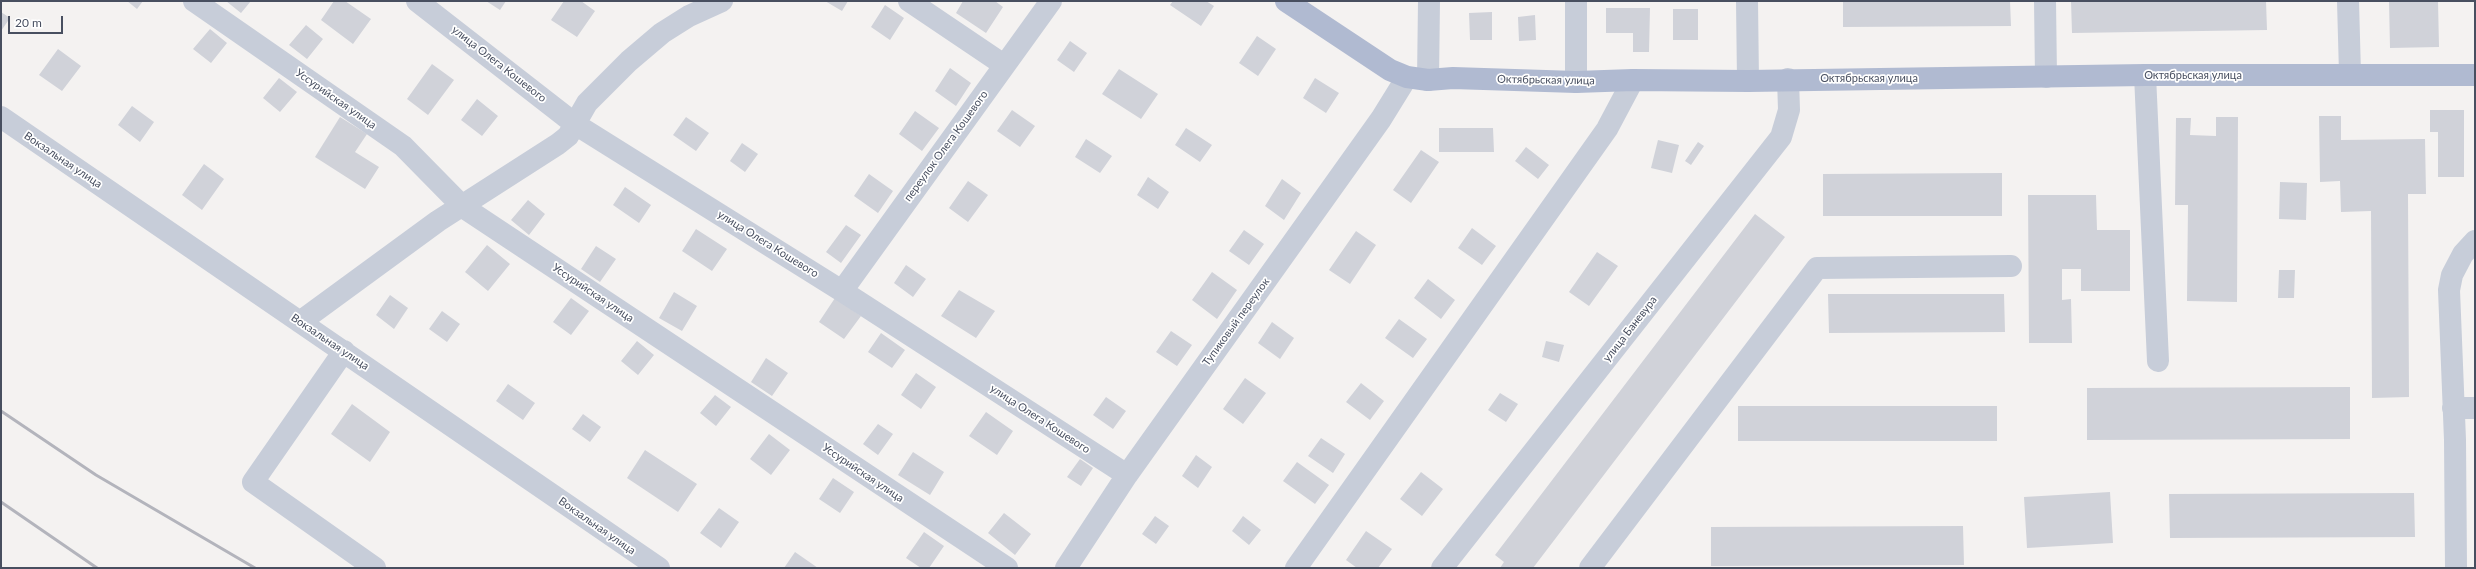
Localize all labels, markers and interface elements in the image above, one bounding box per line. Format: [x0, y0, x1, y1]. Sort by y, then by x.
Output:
scale bar [10, 8, 65, 34]
text: 20 m [15, 15, 42, 30]
street label: улица Олега Кошевого [449, 23, 549, 105]
street label: Уссурийская улица [293, 66, 379, 132]
street label: Октябрьская улица [2144, 68, 2242, 82]
street label: Октябрьская улица [1820, 71, 1918, 85]
street label: Октябрьская улица [1497, 73, 1595, 87]
street label: переулок Олега Кошевого [901, 88, 991, 204]
street label: Вокзальная улица [22, 129, 104, 191]
street label: улица Олега Кошевого [715, 208, 821, 280]
street label: Уссурийская улица [550, 261, 636, 325]
street label: Тупиковый переулок [1200, 276, 1272, 368]
street label: улица Баневура [1600, 294, 1660, 364]
street label: Вокзальная улица [289, 311, 371, 373]
street label: улица Олега Кошевого [988, 382, 1092, 456]
street label: Уссурийская улица [820, 441, 906, 505]
street label: Вокзальная улица [556, 494, 638, 558]

